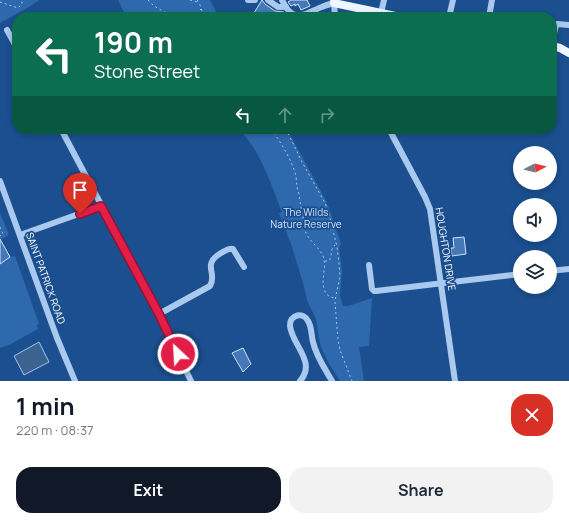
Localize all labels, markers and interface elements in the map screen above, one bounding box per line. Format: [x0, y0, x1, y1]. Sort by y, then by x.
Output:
text: 190 m [94, 23, 173, 61]
icon: left [28, 28, 80, 80]
text: Stone Street [94, 59, 200, 83]
icon: left [232, 104, 254, 126]
icon: ahead [274, 104, 296, 126]
icon: right [316, 104, 338, 126]
north arrow [513, 146, 557, 190]
map controls [513, 146, 557, 294]
pin [63, 173, 97, 214]
icon: arrive [69, 179, 91, 201]
button: sound [513, 198, 557, 242]
park label: The Wilds Nature Reserve [270, 205, 342, 231]
street label: HOUGHTON DRIVE [433, 206, 460, 292]
street label: SAINT PATRICK ROAD [23, 230, 69, 326]
button: layers [513, 250, 557, 294]
position arrow [157, 333, 199, 375]
text: 1 min [16, 389, 75, 422]
button: close [511, 394, 553, 436]
text: 220 m · 08:37 [16, 421, 94, 439]
button: Exit [16, 467, 281, 513]
button: Share [289, 467, 553, 513]

